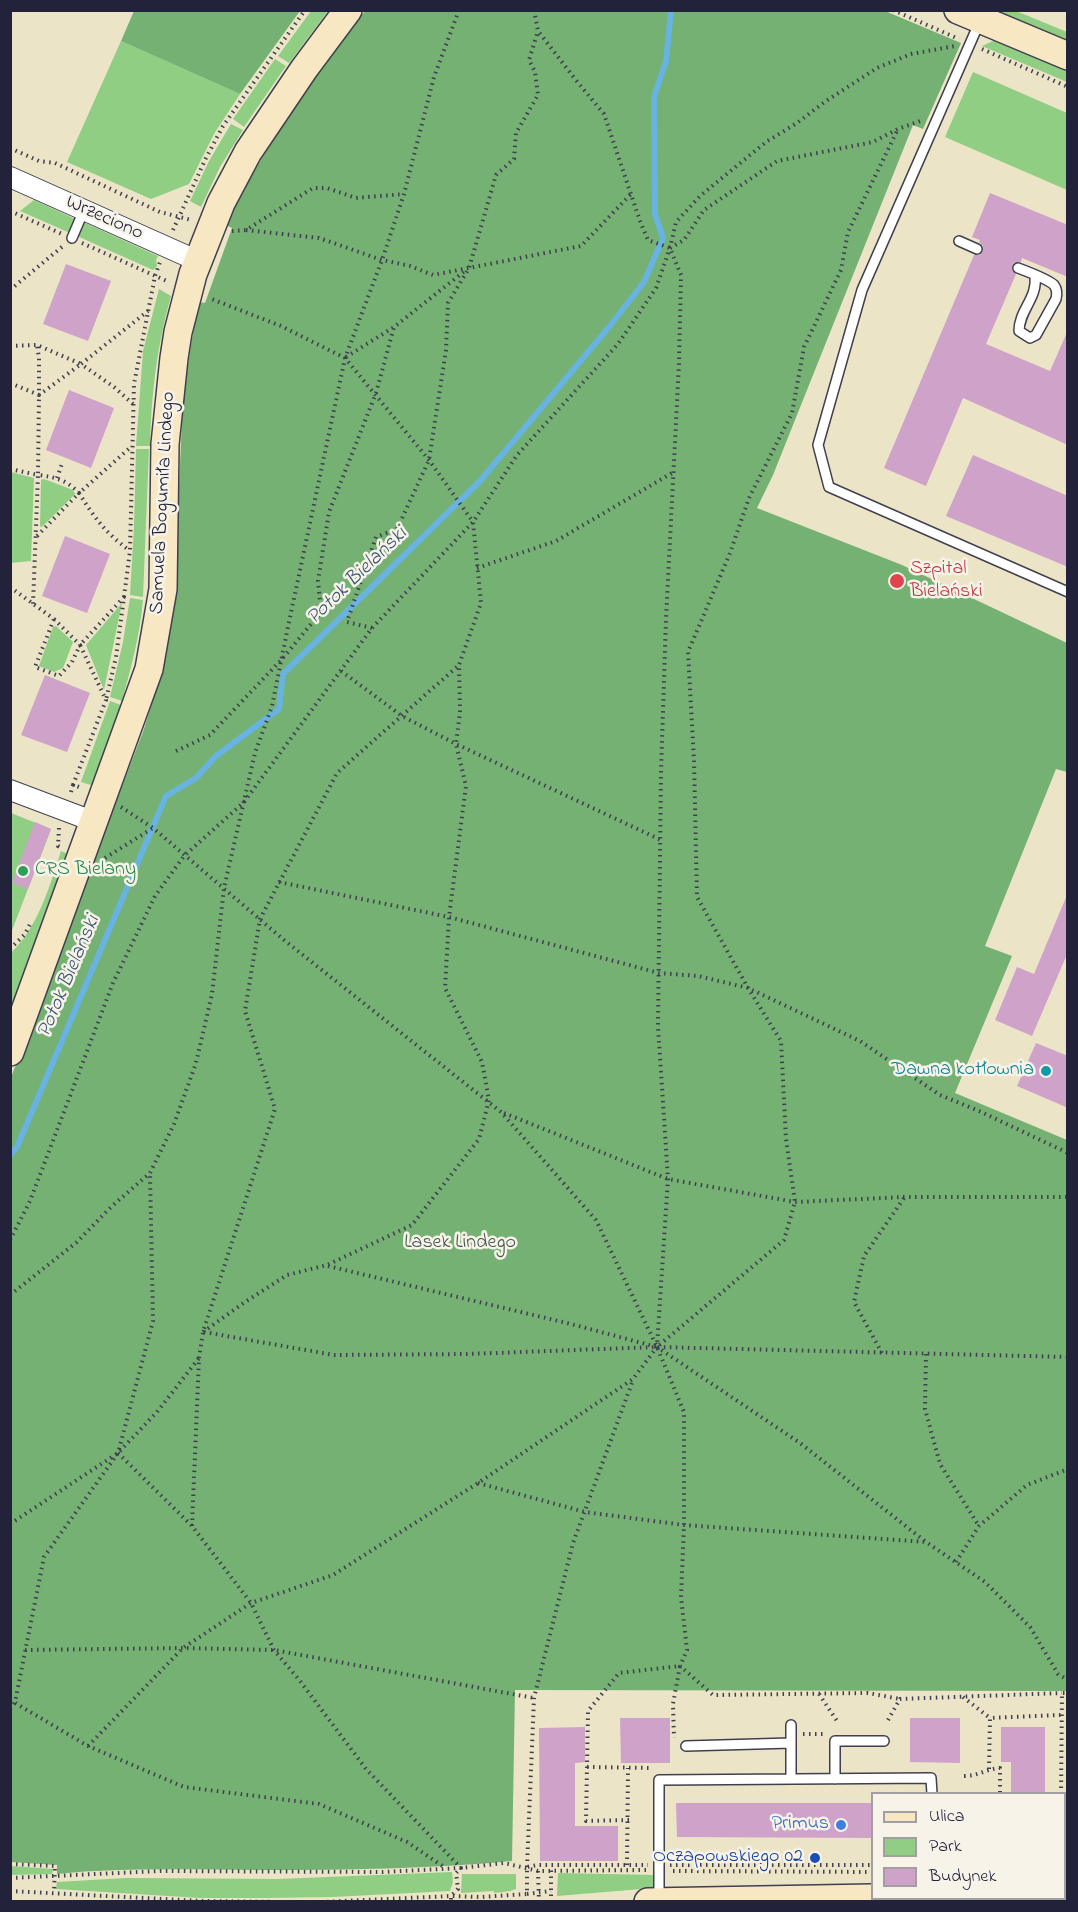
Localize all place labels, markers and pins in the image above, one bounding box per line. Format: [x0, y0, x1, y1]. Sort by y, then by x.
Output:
place label: Szpital Bielański [910, 558, 983, 605]
marker: Szpital Bielański [888, 572, 906, 590]
place label: CRS Bielany [35, 859, 136, 883]
marker: CRS Bielany [16, 864, 30, 878]
place label: Dawna kotłownia [892, 1059, 1034, 1083]
marker: Dawna kotłownia [1039, 1064, 1053, 1078]
place label: Primus [772, 1813, 829, 1837]
marker: Primus [834, 1818, 848, 1832]
place label: Oczapowskiego 02 [653, 1846, 803, 1870]
marker: Oczapowskiego 02 [808, 1851, 822, 1865]

